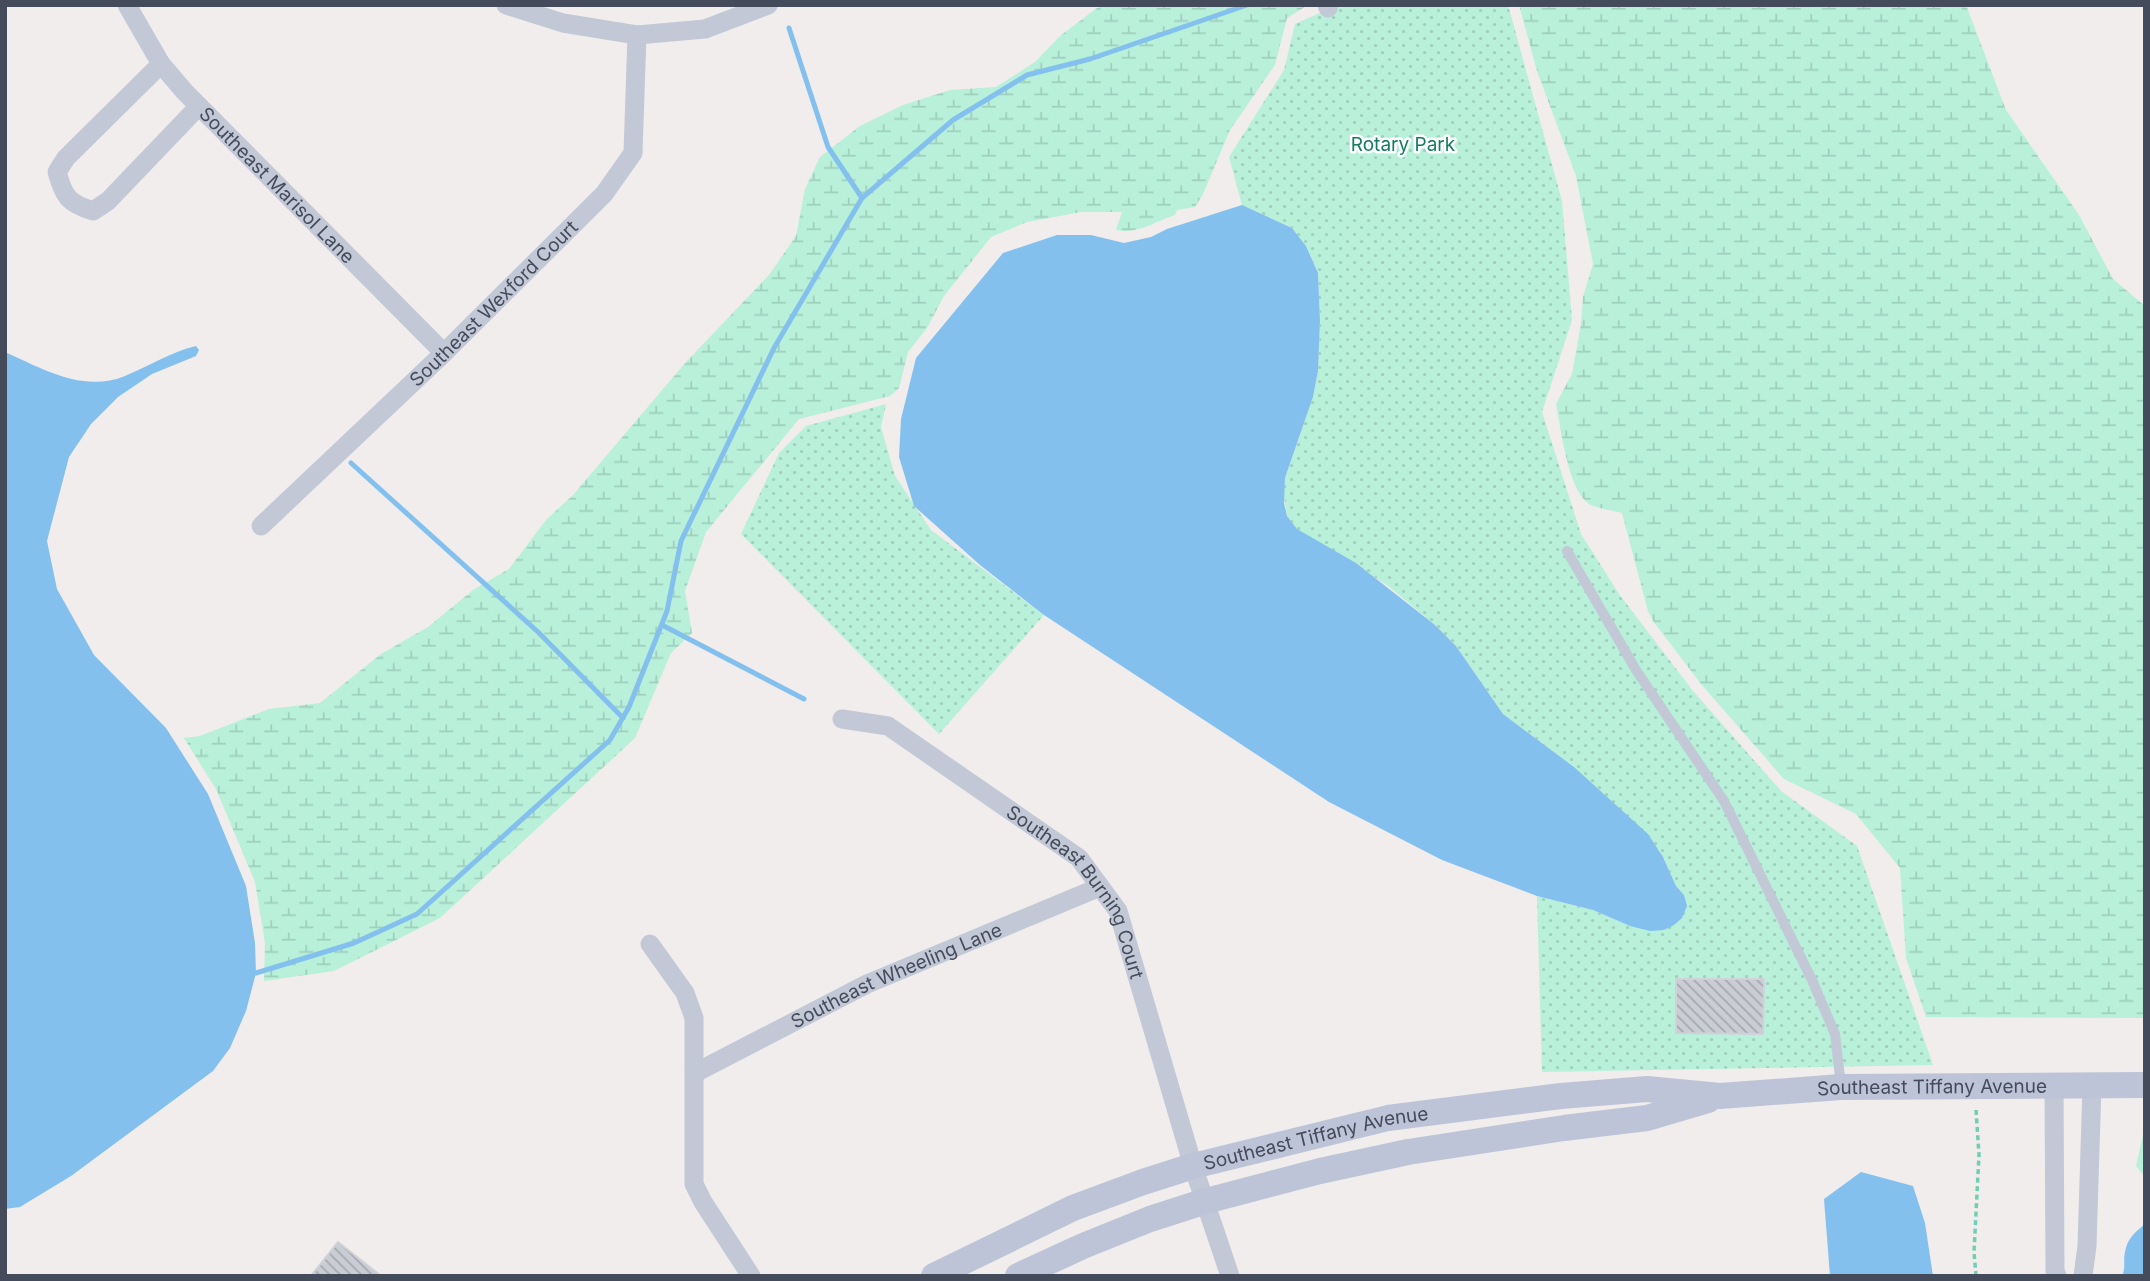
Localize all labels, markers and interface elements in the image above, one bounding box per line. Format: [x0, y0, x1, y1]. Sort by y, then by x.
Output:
street label: Southeast Marisol Lane [194, 102, 359, 268]
park label: Rotary Park [1351, 133, 1456, 156]
street label: Southeast Wexford Court [405, 216, 583, 391]
street label: Southeast Burning Court [1002, 800, 1148, 982]
street label: Southeast Wheeling Lane [787, 918, 1005, 1033]
street label: Southeast Tiffany Avenue [1816, 1075, 2047, 1101]
street label: Southeast Tiffany Avenue [1201, 1102, 1430, 1175]

